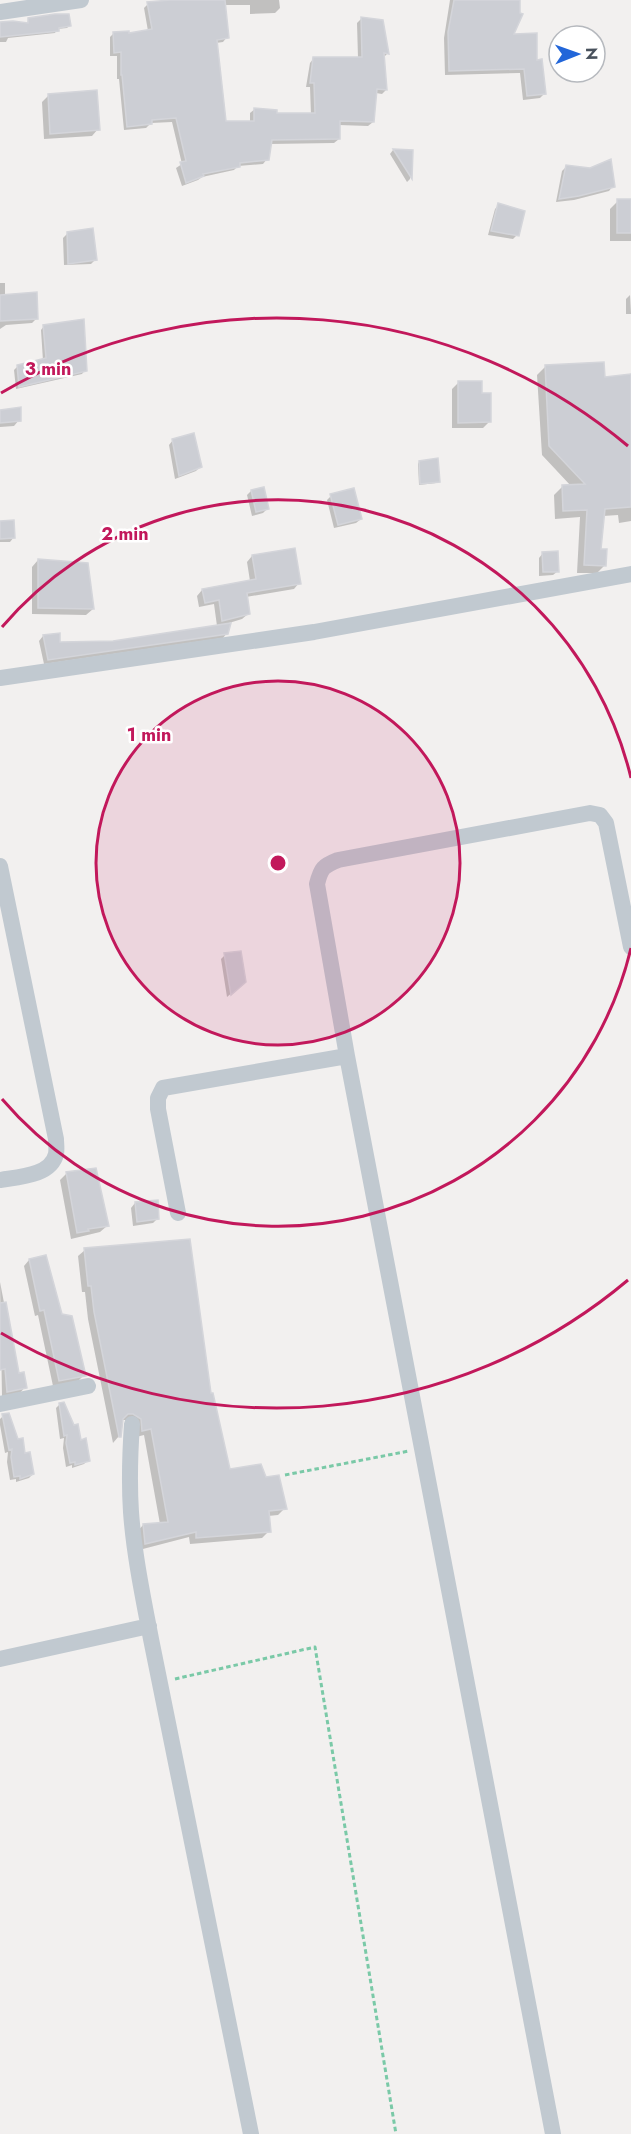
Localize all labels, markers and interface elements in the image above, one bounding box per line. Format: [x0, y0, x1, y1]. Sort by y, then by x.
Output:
north arrow [547, 24, 607, 84]
text: N [580, 47, 603, 60]
text: 3 min [25, 356, 71, 382]
text: 2 min [101, 521, 149, 547]
text: 1 min [127, 722, 171, 748]
centre of rings [268, 853, 288, 873]

